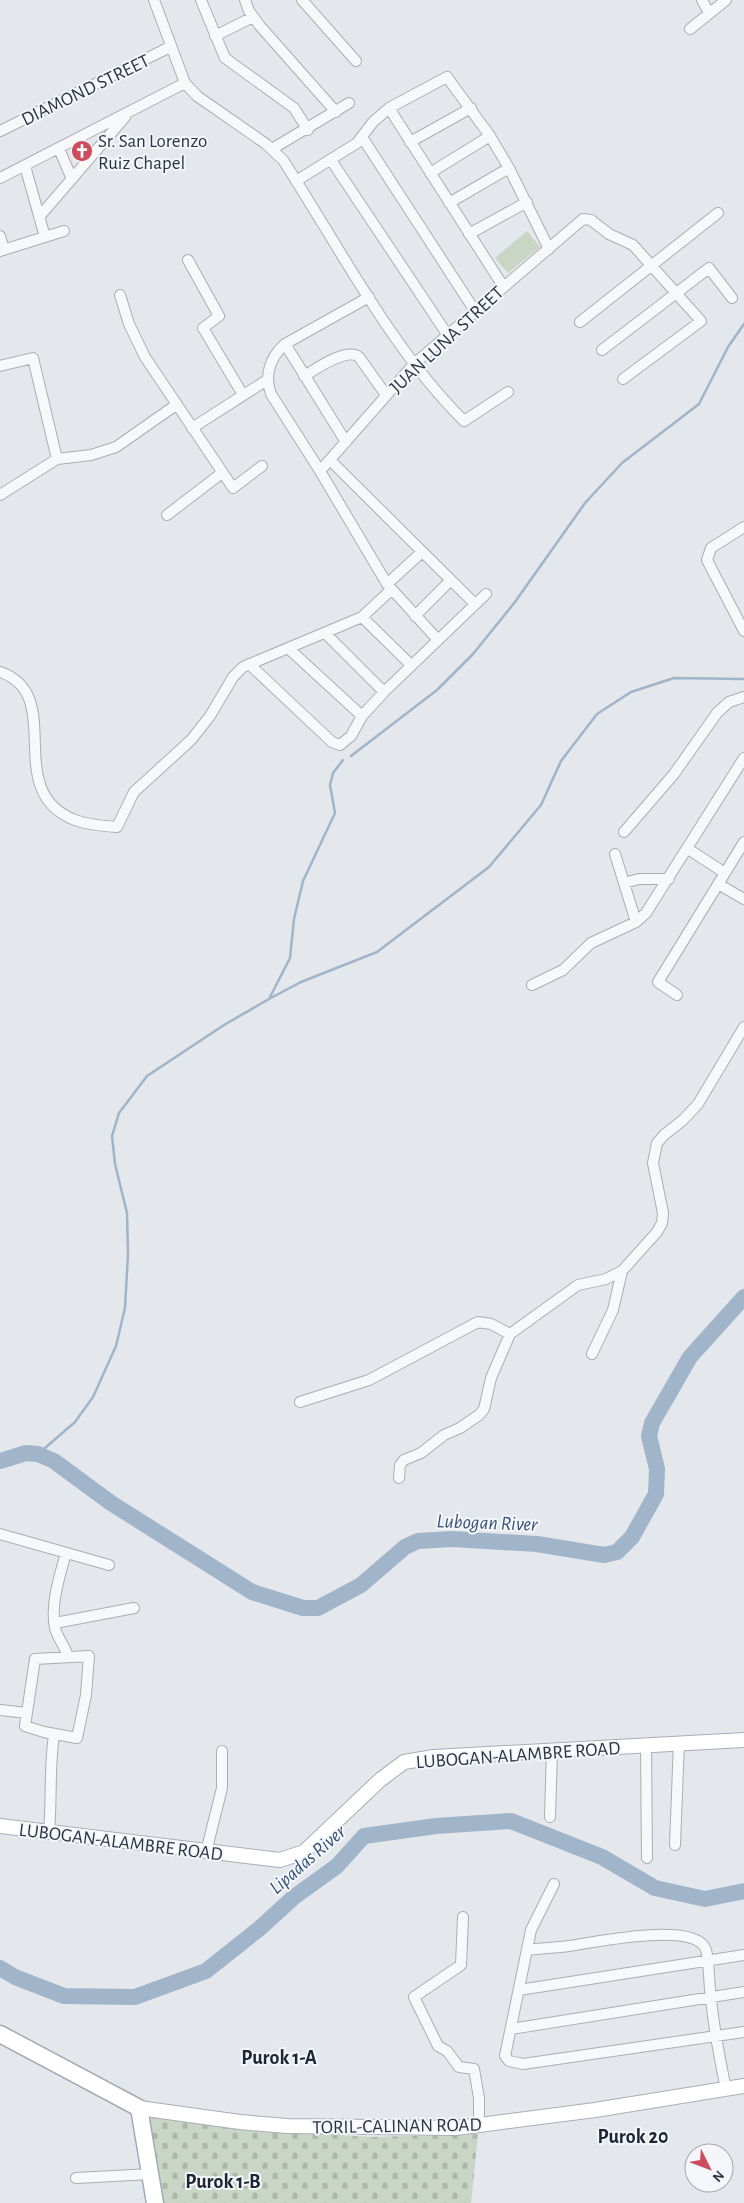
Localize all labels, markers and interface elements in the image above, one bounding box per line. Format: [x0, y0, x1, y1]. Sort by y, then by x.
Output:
street label: DIAMOND STREET [19, 51, 153, 130]
place label: Sr. San Lorenzo Ruiz Chapel [98, 132, 207, 173]
church icon: Sr. San Lorenzo Ruiz Chapel [70, 139, 94, 163]
street label: JUAN LUNA STREET [387, 283, 507, 397]
water label: Lubogan River [436, 1511, 538, 1535]
street label: LUBOGAN-ALAMBRE ROAD [415, 1739, 621, 1772]
street label: LUBOGAN-ALAMBRE ROAD [18, 1821, 224, 1864]
water label: Lipadas River [266, 1821, 350, 1898]
district label: Purok 1-A [241, 2048, 317, 2068]
street label: TORIL-CALINAN ROAD [312, 2116, 482, 2137]
district label: Purok 20 [598, 2127, 668, 2147]
north arrow [684, 2143, 734, 2193]
text: N [709, 2168, 726, 2184]
district label: Purok 1-B [185, 2172, 261, 2192]

